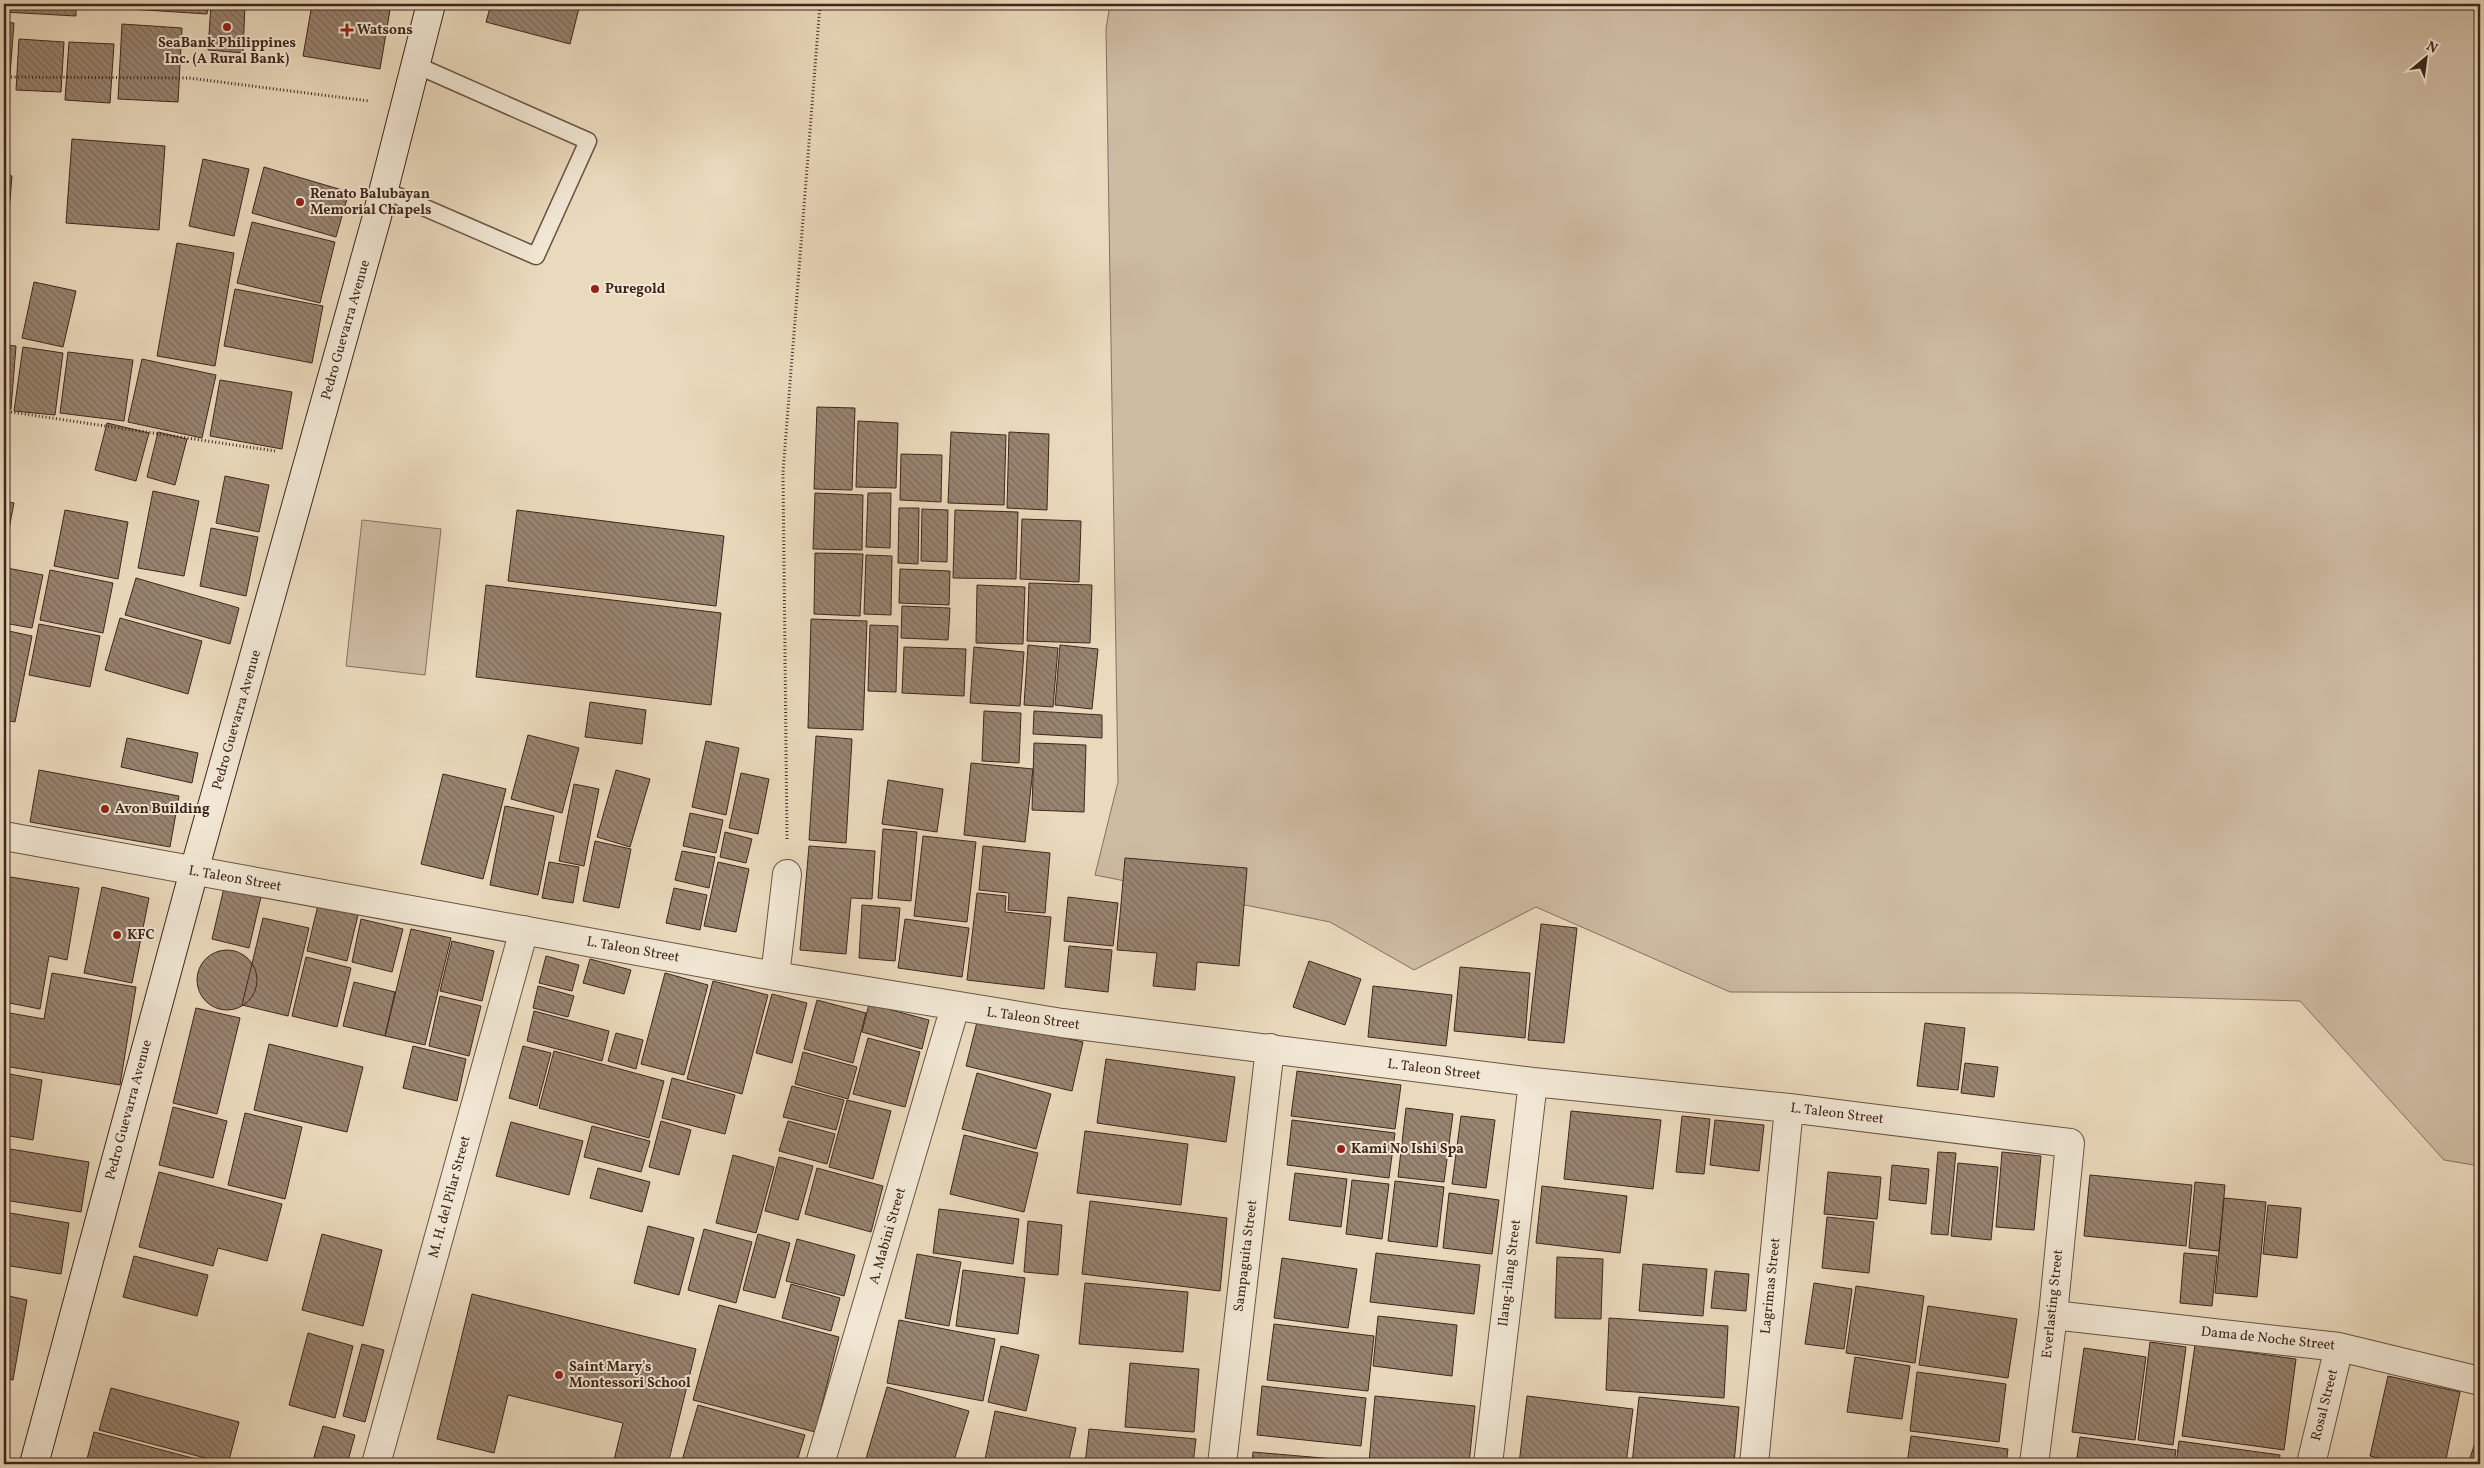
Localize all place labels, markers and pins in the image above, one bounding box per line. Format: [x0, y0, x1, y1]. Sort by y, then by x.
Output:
marker: SeaBank Philippines Inc. (A Rural Bank) [221, 21, 233, 33]
place label: Watsons [357, 21, 413, 40]
marker: Watsons [341, 24, 353, 36]
place label: SeaBank Philippines Inc. (A Rural Bank) [158, 34, 296, 69]
place label: Renato Balubayan Memorial Chapels [310, 185, 431, 220]
marker: Renato Balubayan Memorial Chapels [294, 196, 306, 208]
place label: Puregold [605, 280, 666, 299]
marker: Puregold [589, 283, 601, 295]
place label: Avon Building [115, 800, 210, 819]
marker: Avon Building [99, 803, 111, 815]
place label: KFC [127, 926, 154, 945]
marker: KFC [111, 929, 123, 941]
place label: Kami No Ishi Spa [1351, 1140, 1464, 1159]
marker: Kami No Ishi Spa [1335, 1143, 1347, 1155]
place label: Saint Mary's Montessori School [569, 1358, 691, 1393]
marker: Saint Mary's Montessori School [553, 1369, 565, 1381]

